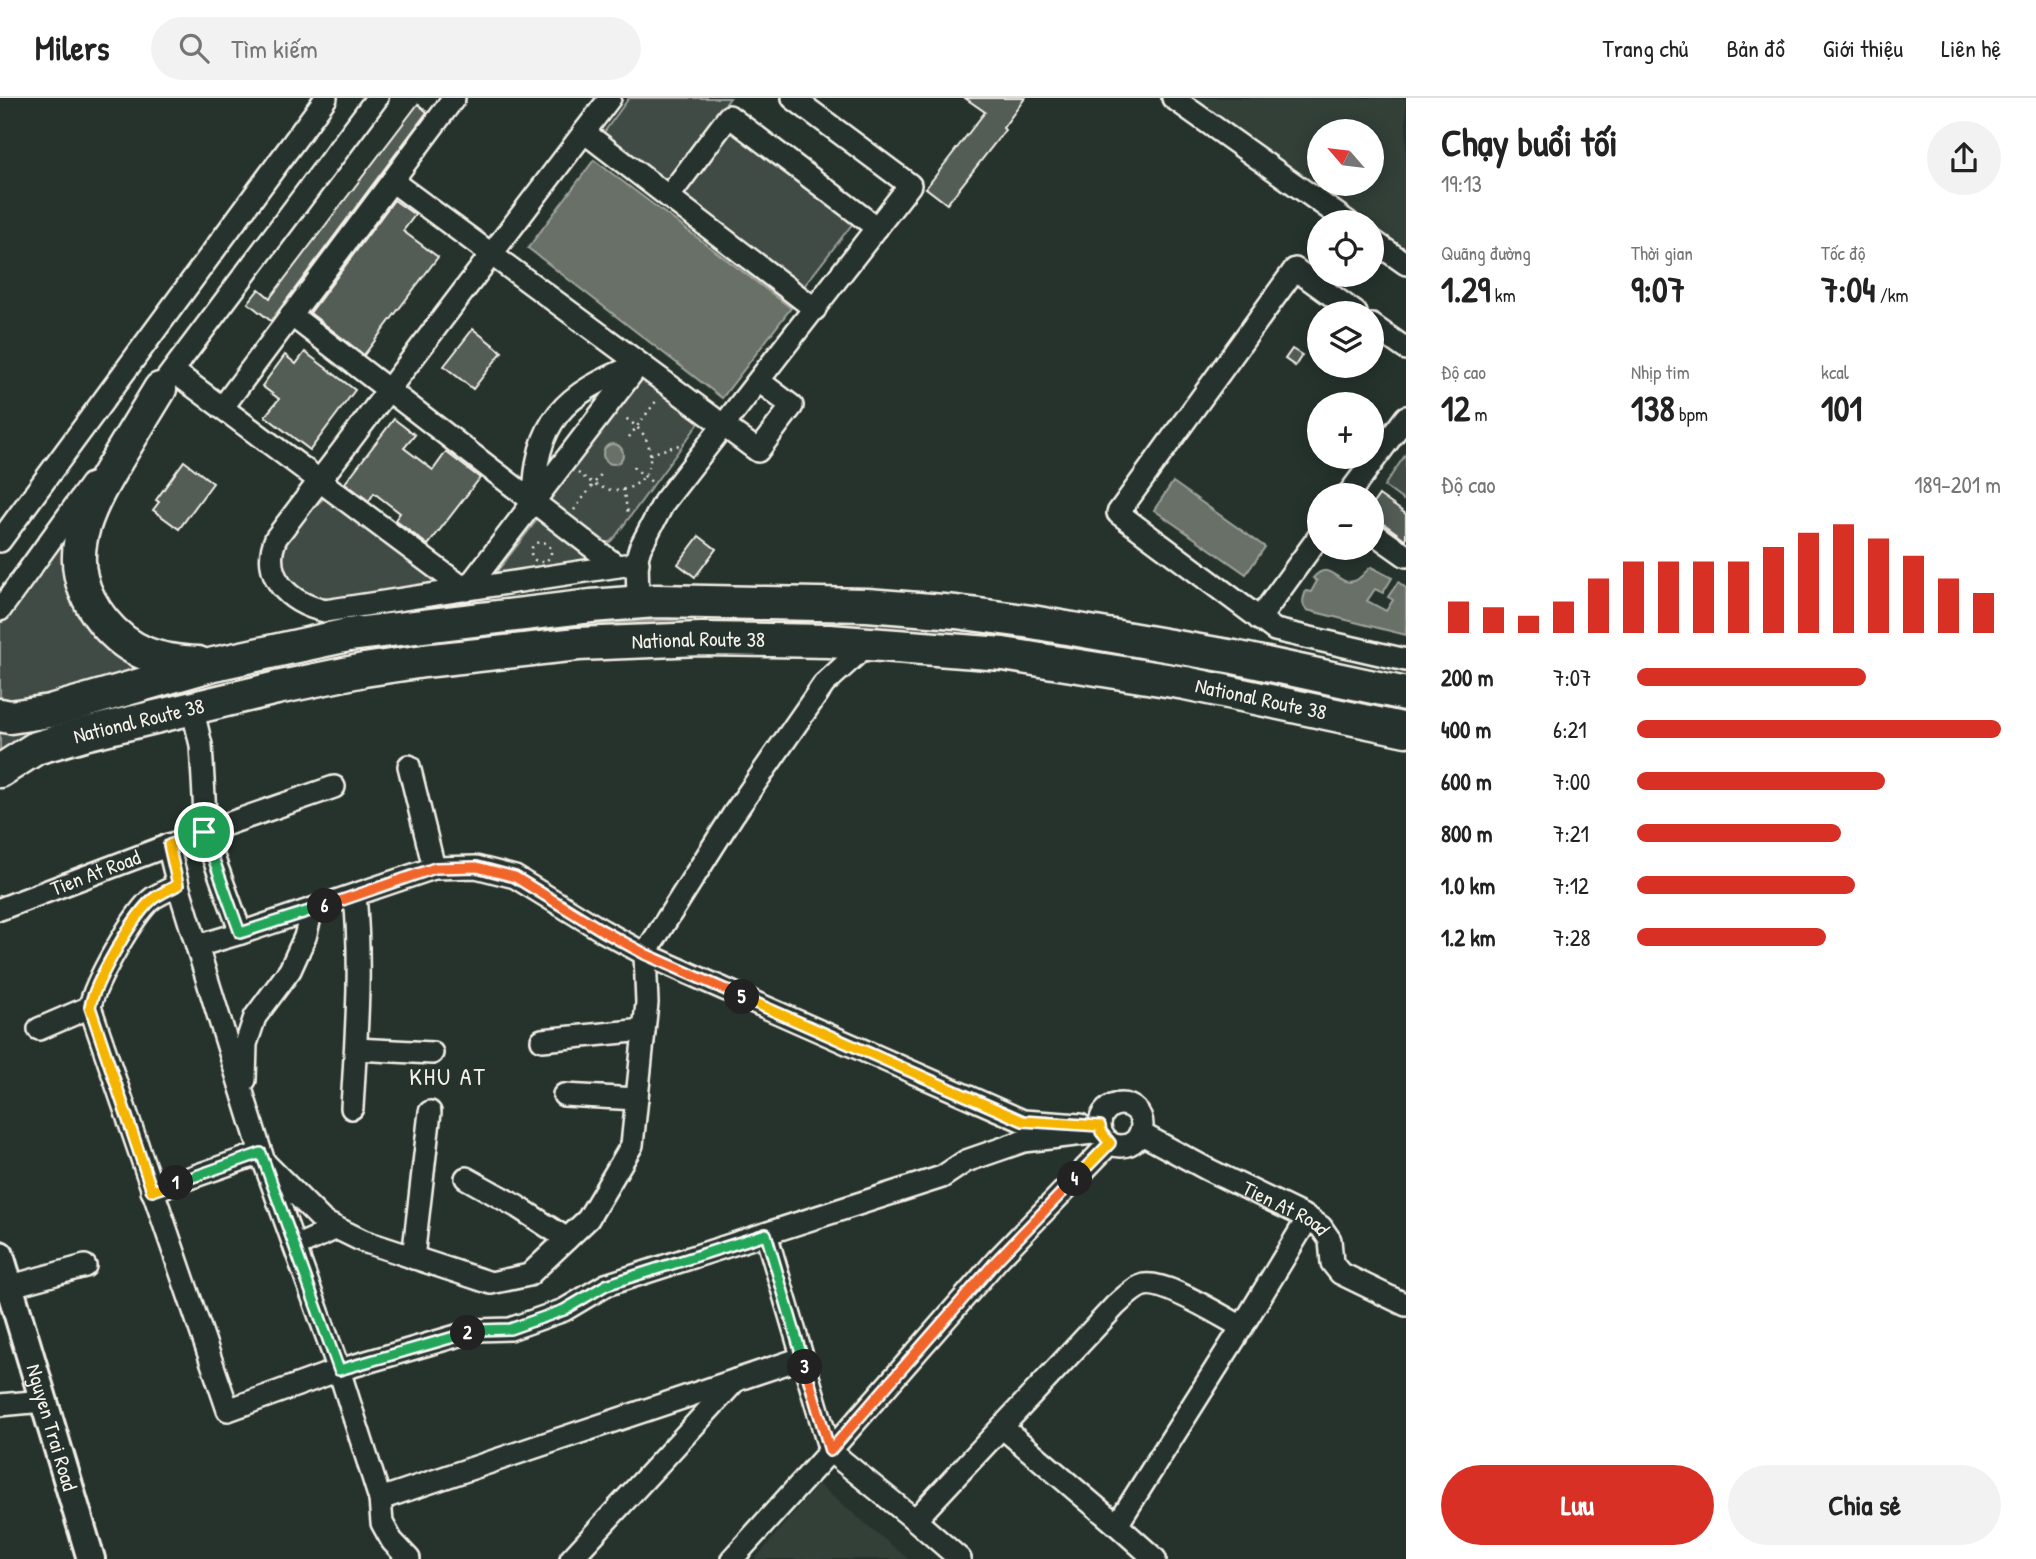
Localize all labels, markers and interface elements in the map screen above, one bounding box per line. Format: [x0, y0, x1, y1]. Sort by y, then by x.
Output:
search box [151, 17, 641, 80]
text: Milers [35, 26, 109, 70]
icon: search [175, 29, 213, 67]
text: Tìm kiếm [231, 31, 318, 66]
text: Trang chủ [1602, 32, 1688, 64]
text: Bản đồ [1726, 32, 1785, 64]
text: Giới thiệu [1823, 32, 1903, 64]
text: Liên hệ [1941, 32, 2001, 64]
text: Chạy buổi tối [1441, 116, 1618, 168]
north arrow [1307, 119, 1384, 196]
map controls [1307, 119, 1384, 560]
button: share [1927, 121, 2001, 195]
text: 19:13 [1441, 168, 1482, 199]
button: locate [1307, 210, 1384, 287]
text: Quãng đường [1441, 240, 1531, 266]
text: Thời gian [1631, 240, 1693, 266]
text: Tốc độ [1821, 240, 1866, 266]
text: 1.29 [1441, 266, 1490, 313]
text: 9:07 [1631, 266, 1685, 313]
text: 7:04 [1821, 266, 1875, 313]
text: km [1490, 282, 1516, 308]
text: /km [1875, 282, 1908, 308]
button: layers [1307, 301, 1384, 378]
text: Độ cao [1441, 359, 1486, 385]
text: Nhịp tim [1631, 359, 1690, 385]
text: kcal [1821, 359, 1849, 385]
text: 12 [1441, 385, 1470, 432]
text: 138 [1631, 385, 1675, 432]
text: 101 [1821, 385, 1862, 432]
button: + [1307, 392, 1384, 469]
text: m [1470, 401, 1487, 427]
text: bpm [1675, 401, 1708, 427]
text: Độ cao [1441, 469, 1495, 500]
text: 189–201 m [1914, 469, 2001, 500]
button: − [1307, 483, 1384, 560]
street label: National Route 38 [631, 624, 765, 656]
text: 200 m [1441, 662, 1493, 693]
text: 7:07 [1553, 662, 1591, 693]
street label: National Route 38 [1193, 671, 1329, 727]
street label: National Route 38 [70, 691, 207, 750]
text: 400 m [1441, 714, 1491, 745]
text: 6:21 [1553, 714, 1587, 745]
text: 600 m [1441, 766, 1492, 797]
text: 7:00 [1553, 766, 1590, 797]
pin [174, 802, 234, 862]
icon: arrive [185, 813, 223, 851]
text: 800 m [1441, 818, 1493, 849]
text: 7:21 [1553, 818, 1589, 849]
street label: Tien At Road [46, 842, 144, 903]
text: 1.0 km [1441, 870, 1495, 901]
text: 7:12 [1553, 870, 1589, 901]
pin: 6 [308, 888, 342, 924]
text: 6 [321, 892, 328, 918]
text: 1.2 km [1441, 922, 1496, 953]
text: 7:28 [1553, 922, 1590, 953]
pin: 5 [724, 979, 760, 1014]
text: 5 [737, 983, 746, 1009]
district label: KHU AT [409, 1060, 487, 1092]
pin: 4 [1058, 1162, 1092, 1196]
text: 4 [1071, 1165, 1078, 1191]
pin: 1 [158, 1166, 194, 1200]
text: 1 [172, 1169, 179, 1195]
street label: Tien At Road [1238, 1173, 1337, 1241]
pin: 2 [450, 1316, 486, 1350]
text: 2 [463, 1319, 472, 1345]
pin: 3 [788, 1350, 822, 1384]
text: 3 [800, 1353, 809, 1379]
street label: Nguyen Trai Road [19, 1361, 85, 1494]
button: Lưu [1441, 1465, 1714, 1545]
button: Chia sẻ [1728, 1465, 2001, 1545]

